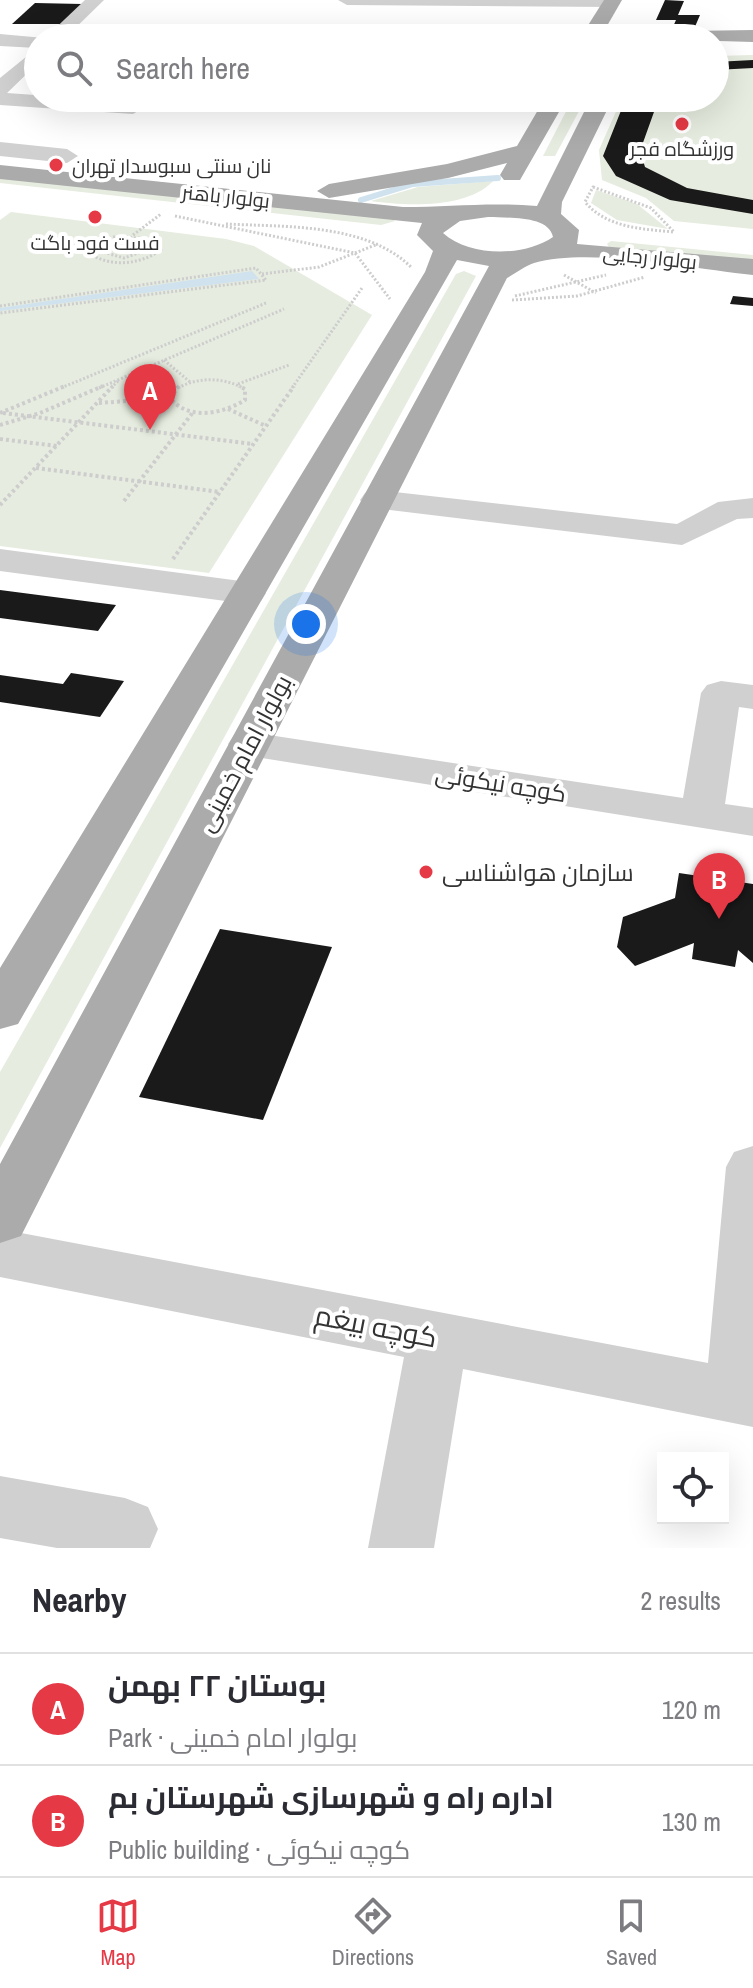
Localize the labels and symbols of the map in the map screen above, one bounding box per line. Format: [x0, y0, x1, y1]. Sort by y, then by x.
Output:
marker: ورزشگاه فجر [673, 115, 691, 133]
place label: ورزشگاه فجر [629, 135, 734, 162]
place label: نان سنتی سبوسدار تهران [72, 152, 271, 179]
marker: نان سنتی سبوسدار تهران [47, 156, 65, 174]
street label: بولوار باهنر [180, 178, 271, 214]
marker: فست فود باگت [86, 208, 104, 226]
place label: فست فود باگت [30, 229, 160, 256]
street label: بولوار رجایی [602, 239, 698, 275]
pin: A [124, 364, 176, 430]
your location [286, 604, 326, 644]
street label: بولوار امام خمینی [189, 669, 300, 837]
street label: کوچه نیکوئی [433, 757, 569, 810]
pin: B [693, 853, 745, 919]
place label: سازمان هواشناسی [442, 856, 634, 888]
marker: سازمان هواشناسی [417, 863, 435, 881]
street label: کوچه بیغم [311, 1296, 440, 1357]

